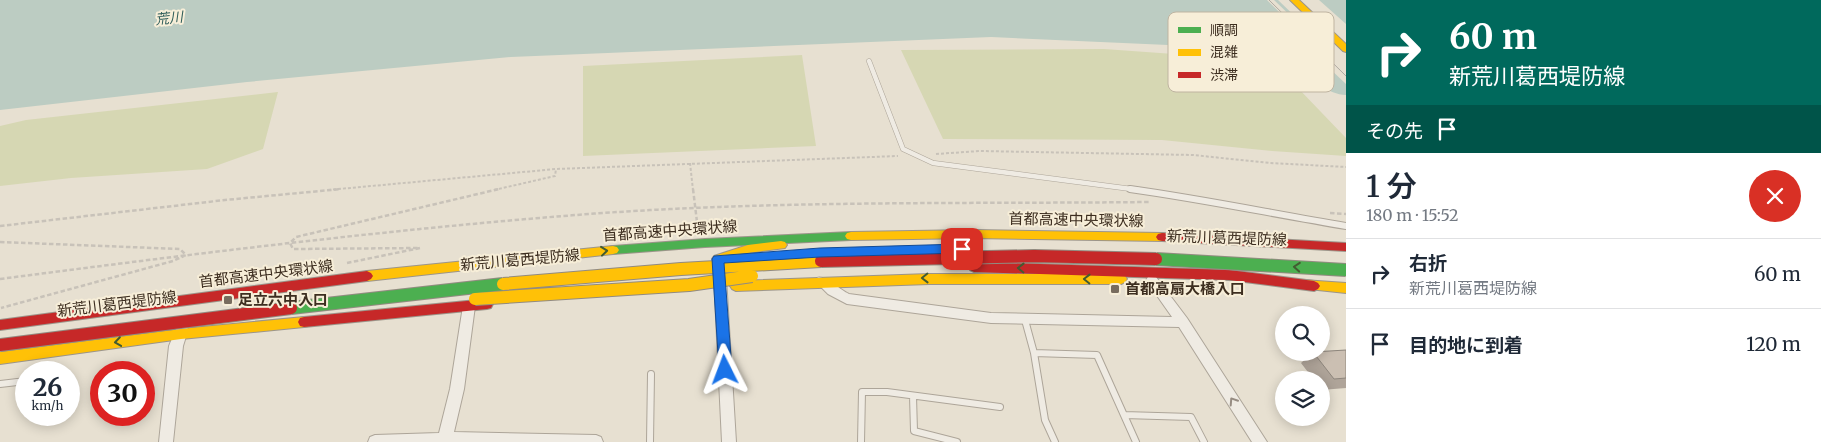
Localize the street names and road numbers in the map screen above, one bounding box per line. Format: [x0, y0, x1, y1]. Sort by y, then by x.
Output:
street label: 首都高速中央環状線 [1008, 209, 1144, 230]
street label: 首都高速中央環状線 [602, 216, 738, 245]
street label: 新荒川葛西堤防線 [1167, 226, 1287, 249]
street label: 新荒川葛西堤防線 [459, 245, 581, 274]
street label: 首都高速中央環状線 [198, 256, 334, 291]
street label: 新荒川葛西堤防線 [56, 287, 178, 320]

